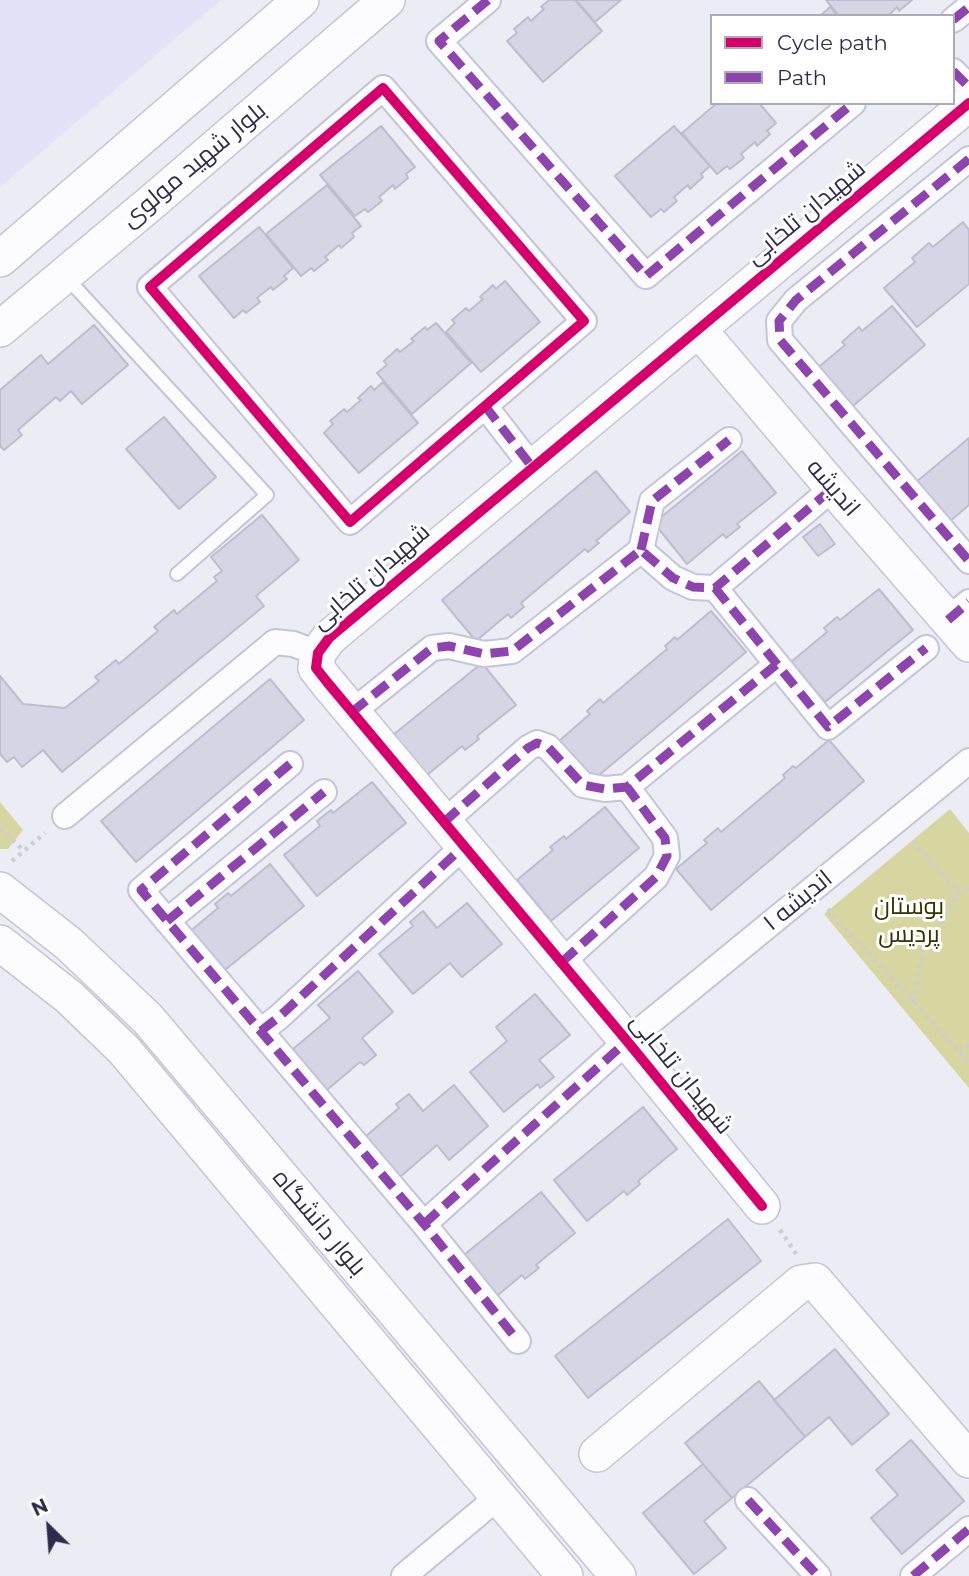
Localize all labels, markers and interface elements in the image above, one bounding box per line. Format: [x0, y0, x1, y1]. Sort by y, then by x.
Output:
legend [710, 14, 955, 105]
text: Cycle path [777, 30, 888, 55]
text: Path [777, 65, 827, 90]
street label: بلوار شهید مولوی [116, 96, 272, 234]
street label: شهیدان تلخابی [740, 155, 872, 271]
street label: انديشه [800, 453, 866, 523]
street label: شهیدان تلخابی [306, 518, 436, 636]
street label: اندیشه ۱ [758, 865, 838, 937]
park label: بوستان پردیس [874, 893, 944, 949]
street label: شهیدان تلخابی [623, 1008, 739, 1140]
street label: بلوار دانشگاه [266, 1164, 372, 1282]
north arrow [14, 1492, 84, 1562]
text: N [28, 1494, 52, 1521]

